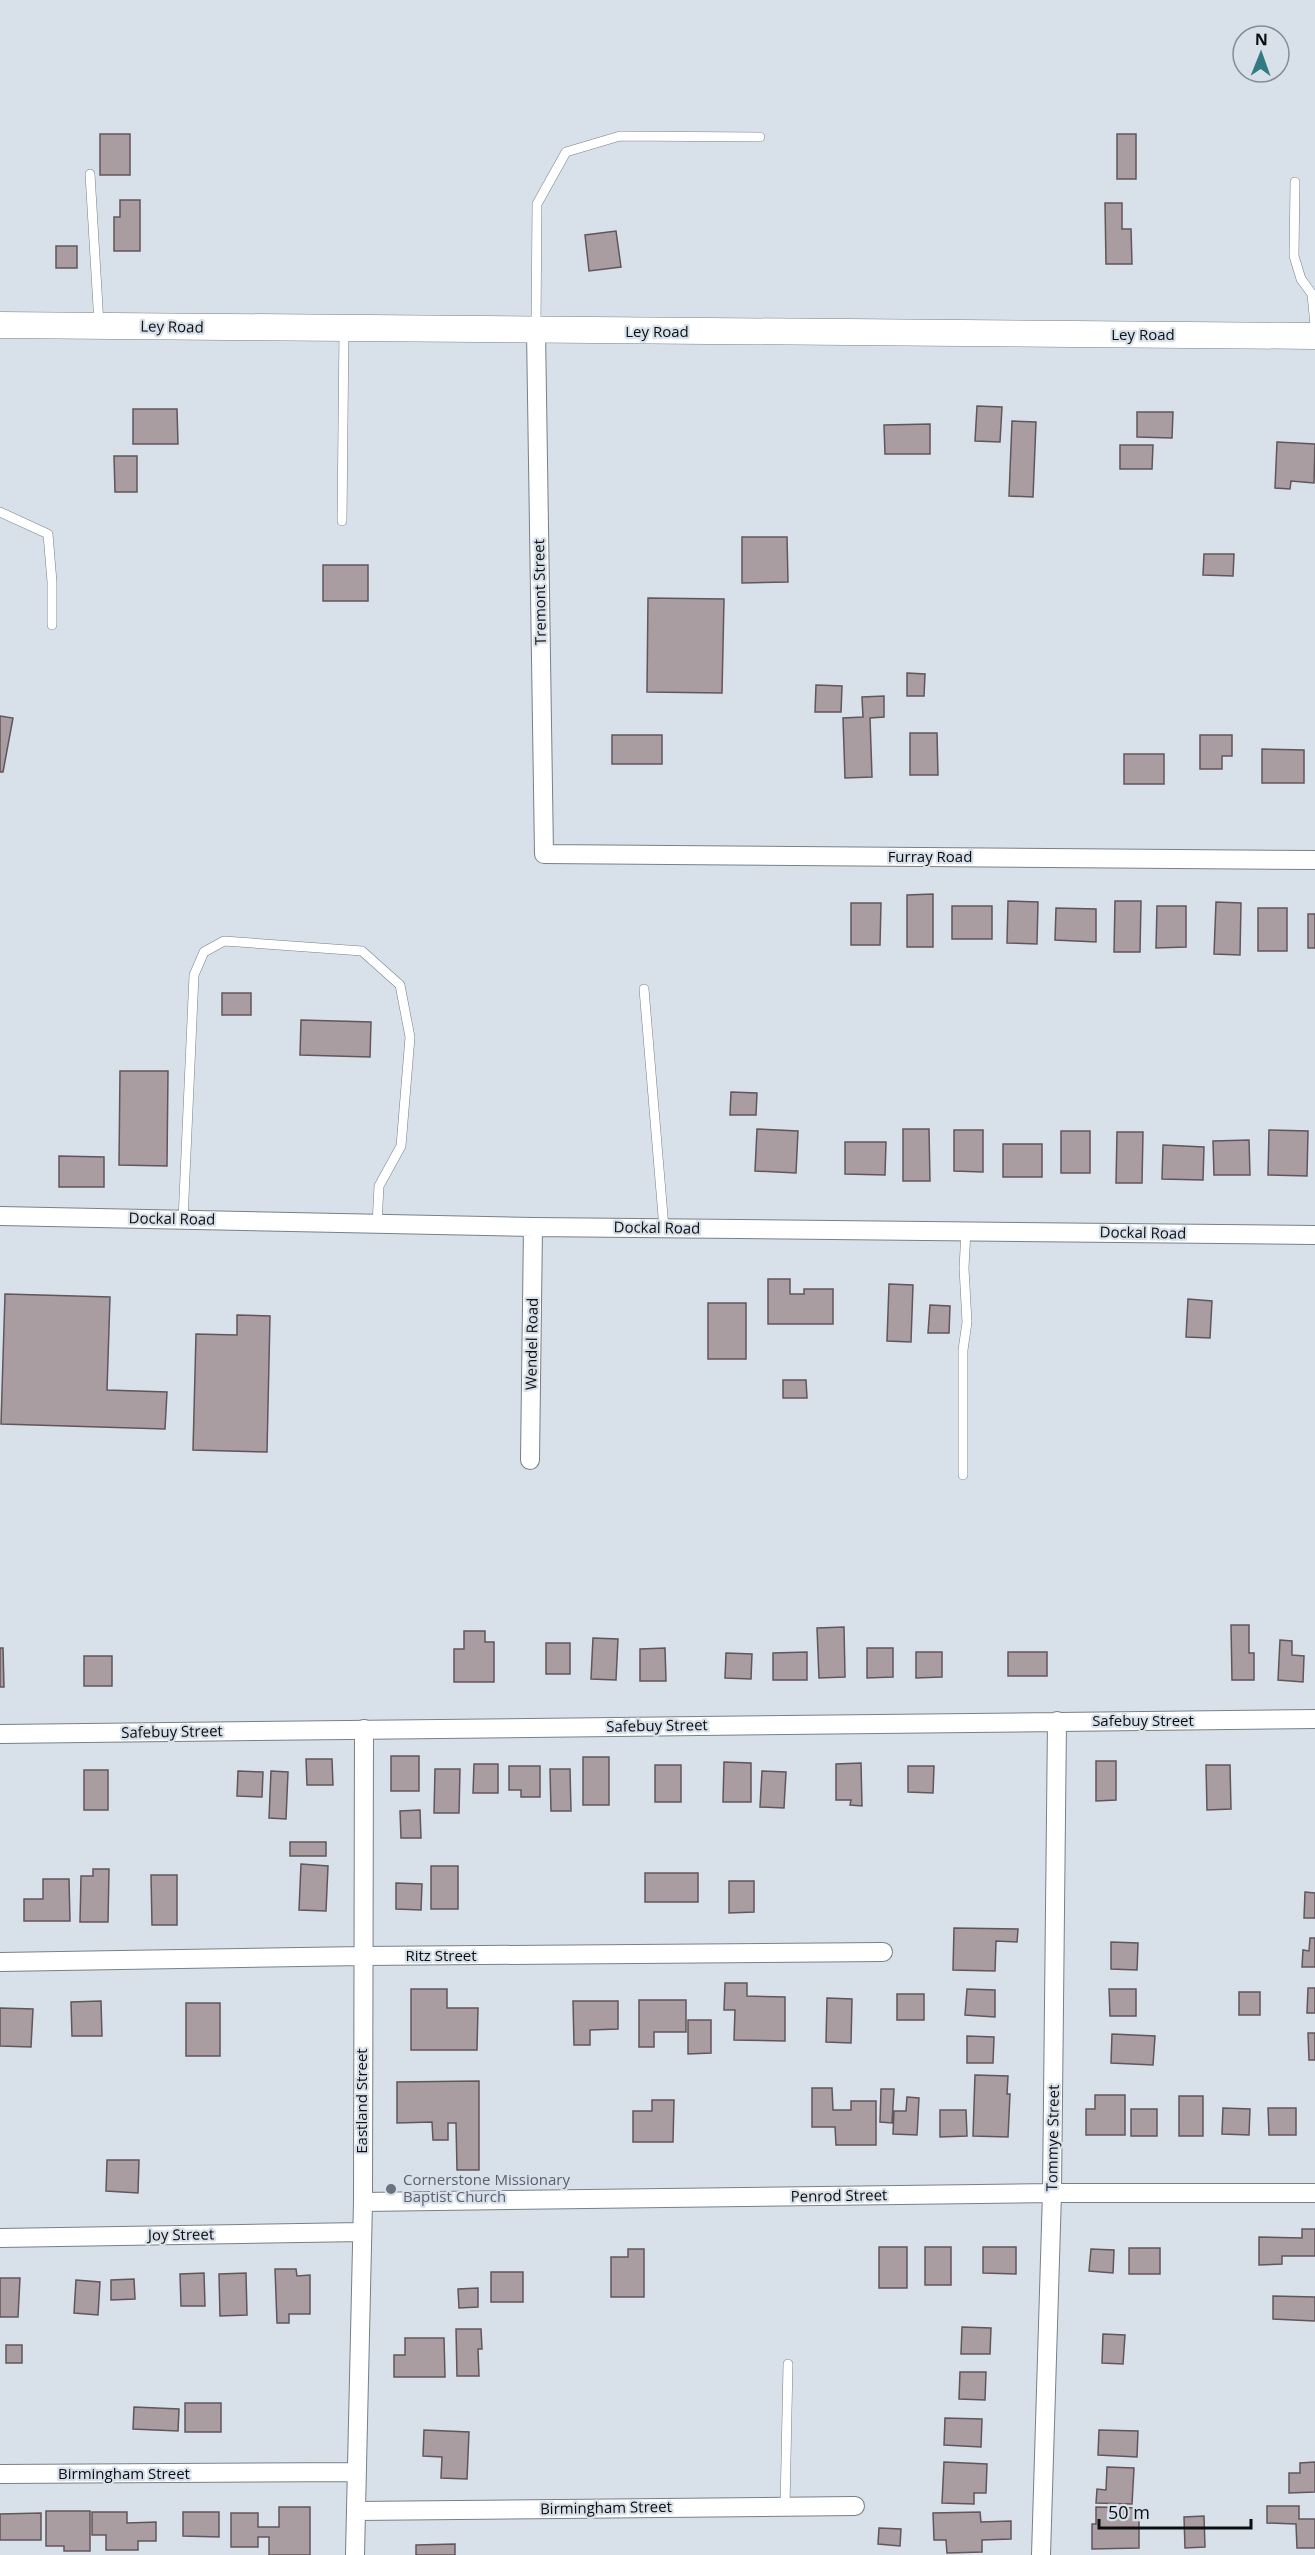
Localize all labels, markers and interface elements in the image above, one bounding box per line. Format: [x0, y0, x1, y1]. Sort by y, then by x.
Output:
north arrow [1231, 24, 1291, 84]
text: N [1255, 28, 1268, 50]
street label: Ley Road [140, 315, 204, 337]
street label: Ley Road [625, 321, 689, 341]
street label: Ley Road [1111, 324, 1175, 344]
street label: Tremont Street [528, 539, 550, 645]
street label: Furray Road [888, 846, 972, 866]
street label: Dockal Road [128, 1207, 216, 1229]
street label: Dockal Road [613, 1216, 701, 1238]
street label: Dockal Road [1099, 1221, 1187, 1243]
street label: Wendel Road [520, 1298, 542, 1390]
street label: Safebuy Street [1092, 1710, 1194, 1730]
street label: Safebuy Street [606, 1714, 708, 1736]
street label: Safebuy Street [121, 1720, 223, 1742]
street label: Ritz Street [405, 1945, 477, 1965]
street label: Eastland Street [351, 2048, 371, 2154]
street label: Tommye Street [1041, 2084, 1063, 2192]
place label: Cornerstone Missionary Baptist Church [403, 2169, 570, 2206]
marker: Cornerstone Missionary Baptist Church [384, 2182, 398, 2196]
street label: Penrod Street [790, 2184, 888, 2206]
street label: Joy Street [146, 2223, 214, 2245]
street label: Birmingham Street [58, 2463, 190, 2483]
scale bar [1099, 2492, 1250, 2530]
street label: Birmingham Street [540, 2496, 672, 2518]
text: 50 m [1108, 2500, 1150, 2524]

